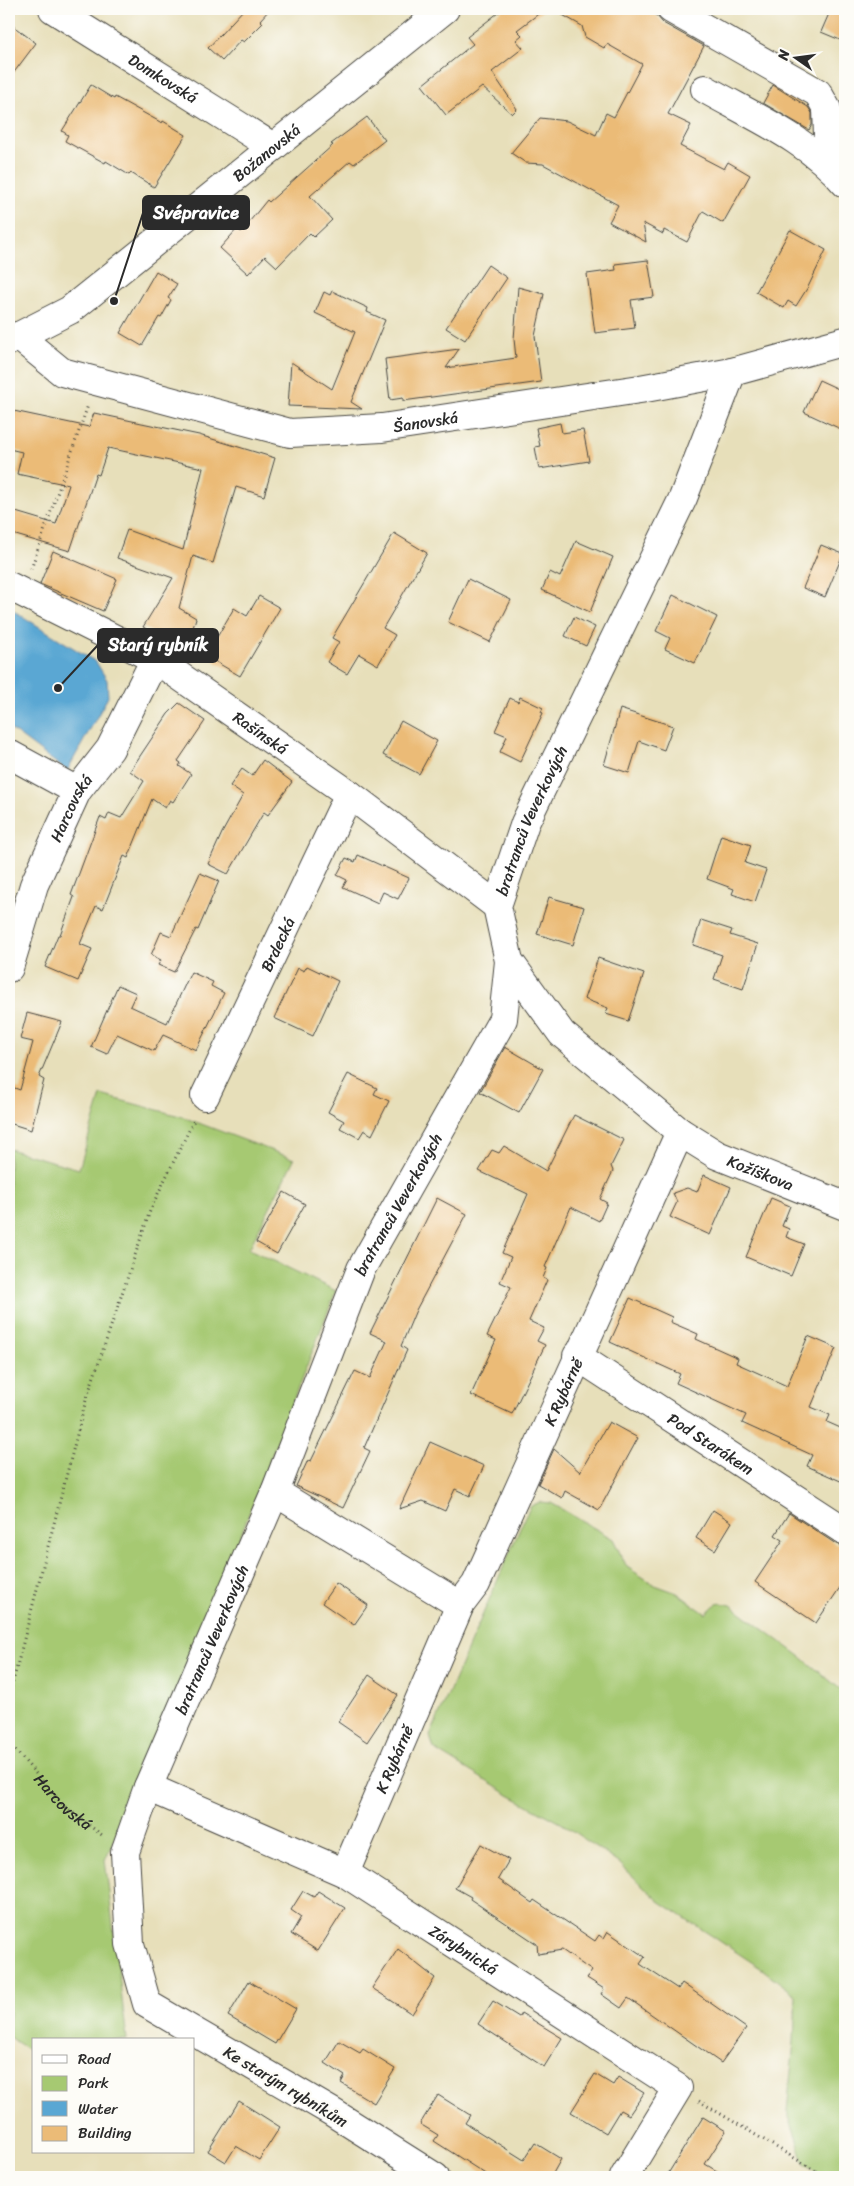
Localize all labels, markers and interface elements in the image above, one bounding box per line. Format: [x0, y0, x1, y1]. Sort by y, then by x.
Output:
north arrow [772, 32, 822, 82]
street label: Domkovská [122, 45, 204, 112]
text: N [770, 47, 797, 64]
street label: Božanovská [226, 116, 307, 190]
callout: Svépravice [143, 196, 249, 229]
text: Svépravice [152, 197, 239, 229]
street label: Šanovská [391, 403, 460, 441]
callout: Starý rybník [98, 629, 218, 662]
text: Starý rybník [107, 629, 209, 661]
street label: Rašínská [227, 703, 294, 763]
street label: bratranců Veverkových [488, 740, 576, 900]
street label: Harcovská [41, 768, 100, 847]
street label: Brdecká [252, 912, 303, 977]
street label: bratranců Veverkových [346, 1128, 450, 1280]
street label: Kožíškova [723, 1146, 798, 1199]
street label: K Rybárně [535, 1352, 592, 1431]
street label: Pod Starákem [661, 1405, 760, 1483]
street label: bratranců Veverkových [167, 1560, 257, 1719]
street label: K Rybárně [367, 1719, 423, 1798]
street label: Harcovská [26, 1766, 99, 1838]
street label: Zárybnická [423, 1917, 504, 1983]
street label: Ke starým rybníkům [218, 2037, 354, 2135]
legend [32, 2038, 195, 2154]
text: Road [78, 2046, 111, 2072]
text: Park [78, 2070, 109, 2096]
text: Water [78, 2096, 118, 2122]
text: Building [78, 2120, 132, 2146]

